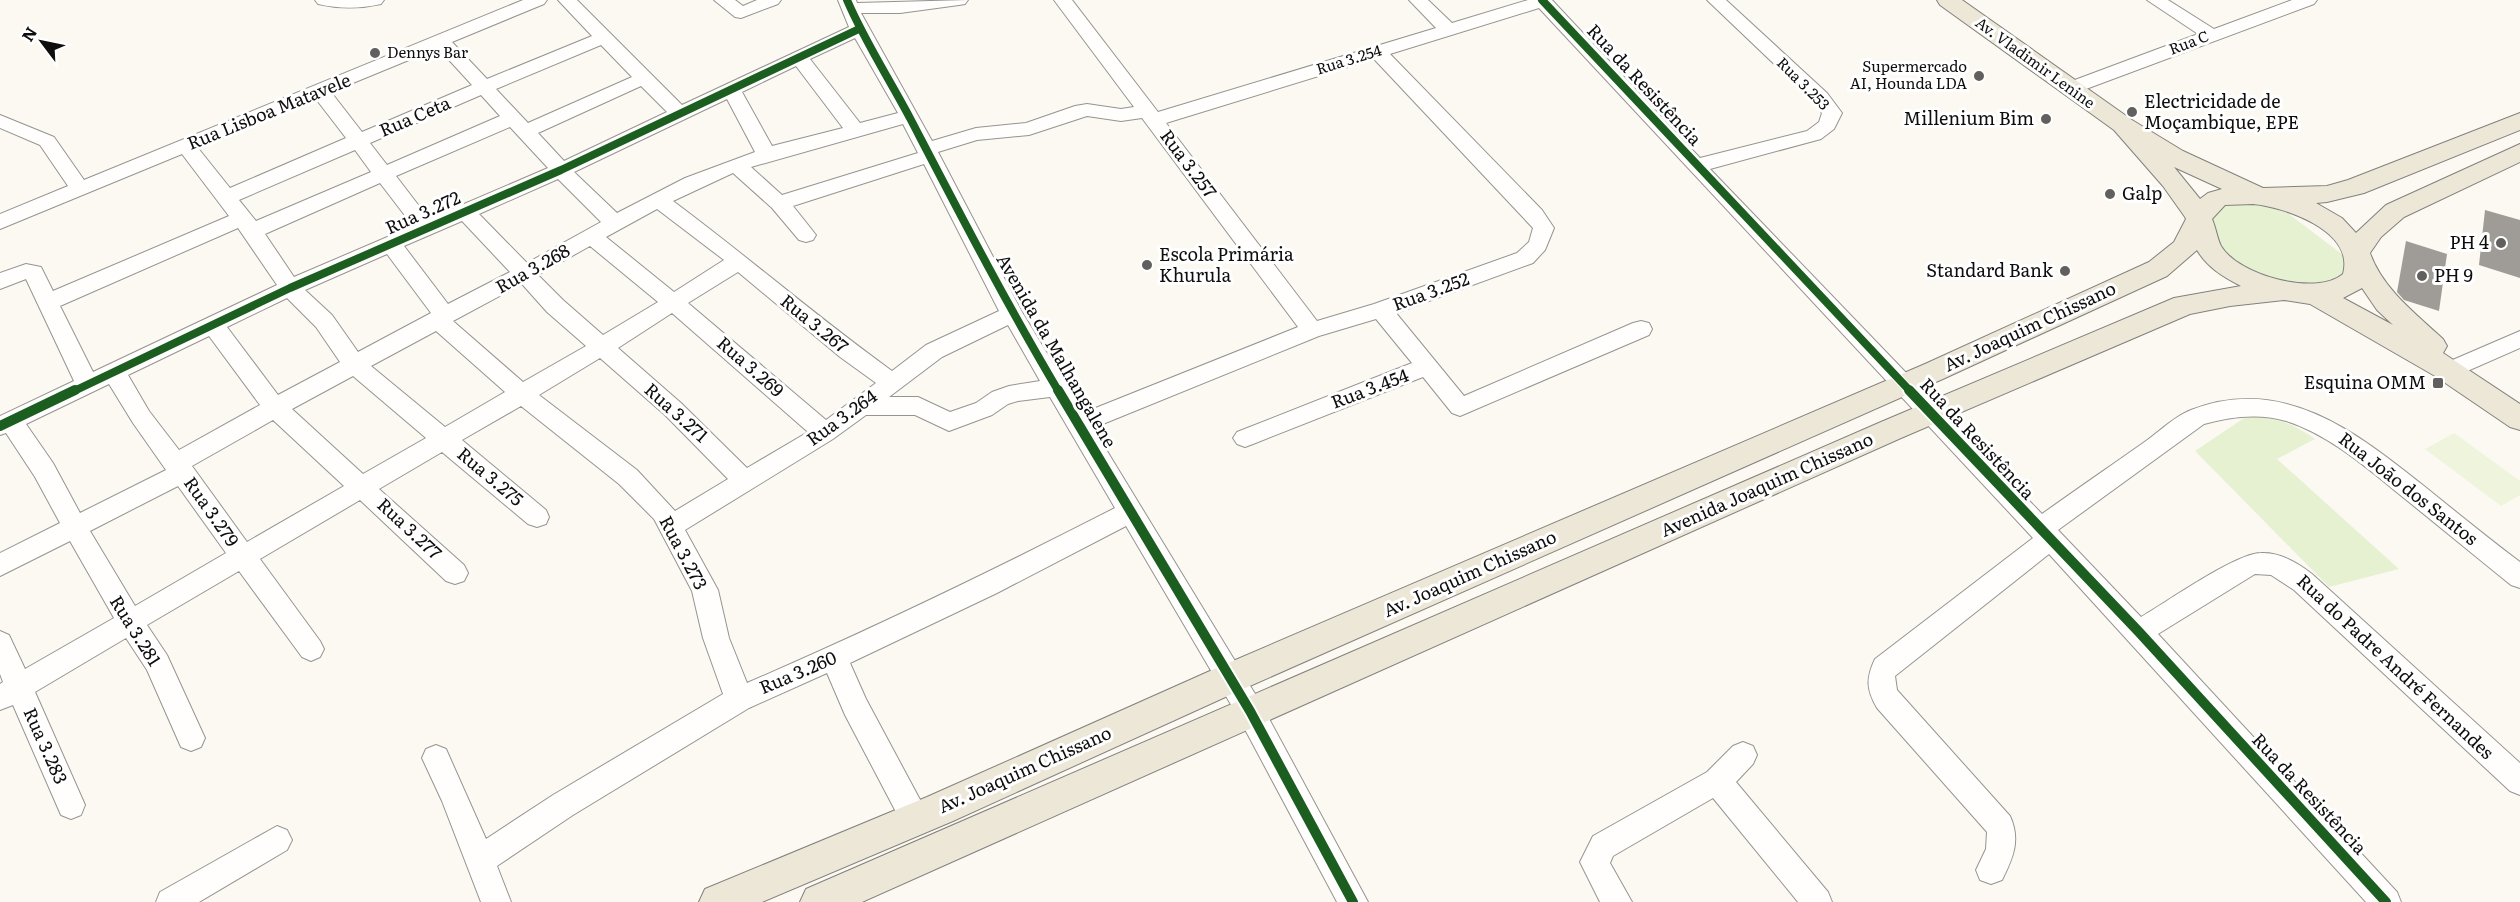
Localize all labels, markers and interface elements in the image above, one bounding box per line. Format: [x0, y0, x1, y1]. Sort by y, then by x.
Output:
street label: Av. Vladimir Lenine [1971, 10, 2101, 113]
north arrow [12, 12, 72, 72]
street label: Rua da Resistência [1581, 17, 1709, 151]
text: N [15, 21, 42, 46]
street label: Rua C [2165, 23, 2212, 60]
street label: Rua 3.254 [1313, 38, 1384, 79]
place label: Dennys Bar [387, 40, 468, 63]
marker: Dennys Bar [368, 46, 382, 60]
street label: Rua 3.253 [1772, 51, 1836, 115]
place label: Supermercado AI, Hounda LDA [1850, 54, 1967, 94]
street label: Rua Lisboa Matavele [183, 65, 354, 156]
marker: Supermercado AI, Hounda LDA [1972, 69, 1986, 83]
place label: Electricidade de Moçambique, EPE [2144, 87, 2299, 135]
street label: Rua Ceta [374, 88, 455, 143]
place label: Millenium Bim [1903, 104, 2034, 131]
marker: Electricidade de Moçambique, EPE [2125, 105, 2139, 119]
marker: Millenium Bim [2039, 112, 2053, 126]
street label: Rua 3.257 [1154, 123, 1224, 203]
place label: Galp [2122, 179, 2162, 206]
street label: Rua 3.272 [380, 183, 464, 240]
marker: Galp [2103, 187, 2117, 201]
place label: PH 4 [2450, 228, 2489, 255]
street label: Rua 3.268 [490, 236, 574, 299]
marker: PH 4 [2494, 236, 2508, 250]
place label: Escola Primária Khurula [1159, 240, 1294, 288]
street label: Avenida da Malhangalene [991, 248, 1124, 452]
place label: Standard Bank [1926, 256, 2054, 283]
marker: Escola Primária Khurula [1140, 258, 1154, 272]
place label: PH 9 [2434, 261, 2473, 288]
street label: Rua 3.252 [1388, 264, 1473, 317]
marker: Standard Bank [2058, 264, 2072, 278]
marker: PH 9 [2415, 269, 2429, 283]
street label: Av. Joaquim Chissano [1939, 274, 2120, 377]
street label: Rua 3.267 [775, 287, 855, 359]
street label: Rua 3.269 [712, 329, 790, 403]
street label: Rua 3.454 [1327, 360, 1412, 415]
place label: Esquina OMM [2304, 368, 2426, 395]
street label: Rua da Resistência [1914, 371, 2042, 505]
street label: Rua 3.271 [639, 376, 715, 448]
marker: Esquina OMM [2431, 376, 2445, 390]
street label: Rua 3.264 [800, 382, 882, 452]
street label: Avenida Joaquim Chissano [1656, 424, 1877, 543]
street label: Rua João dos Santos [2333, 425, 2484, 551]
street label: Rua 3.275 [452, 440, 530, 512]
street label: Rua 3.279 [178, 471, 246, 552]
street label: Rua 3.277 [372, 491, 448, 565]
street label: Rua 3.273 [654, 510, 715, 594]
street label: Av. Joaquim Chissano [1378, 522, 1560, 623]
street label: Rua do Padre André Fernandes [2291, 567, 2501, 765]
street label: Rua 3.281 [104, 590, 169, 671]
street label: Rua 3.260 [754, 643, 840, 700]
street label: Rua 3.283 [17, 703, 75, 788]
street label: Av. Joaquim Chissano [933, 718, 1115, 819]
street label: Rua da Resistência [2246, 726, 2374, 860]

